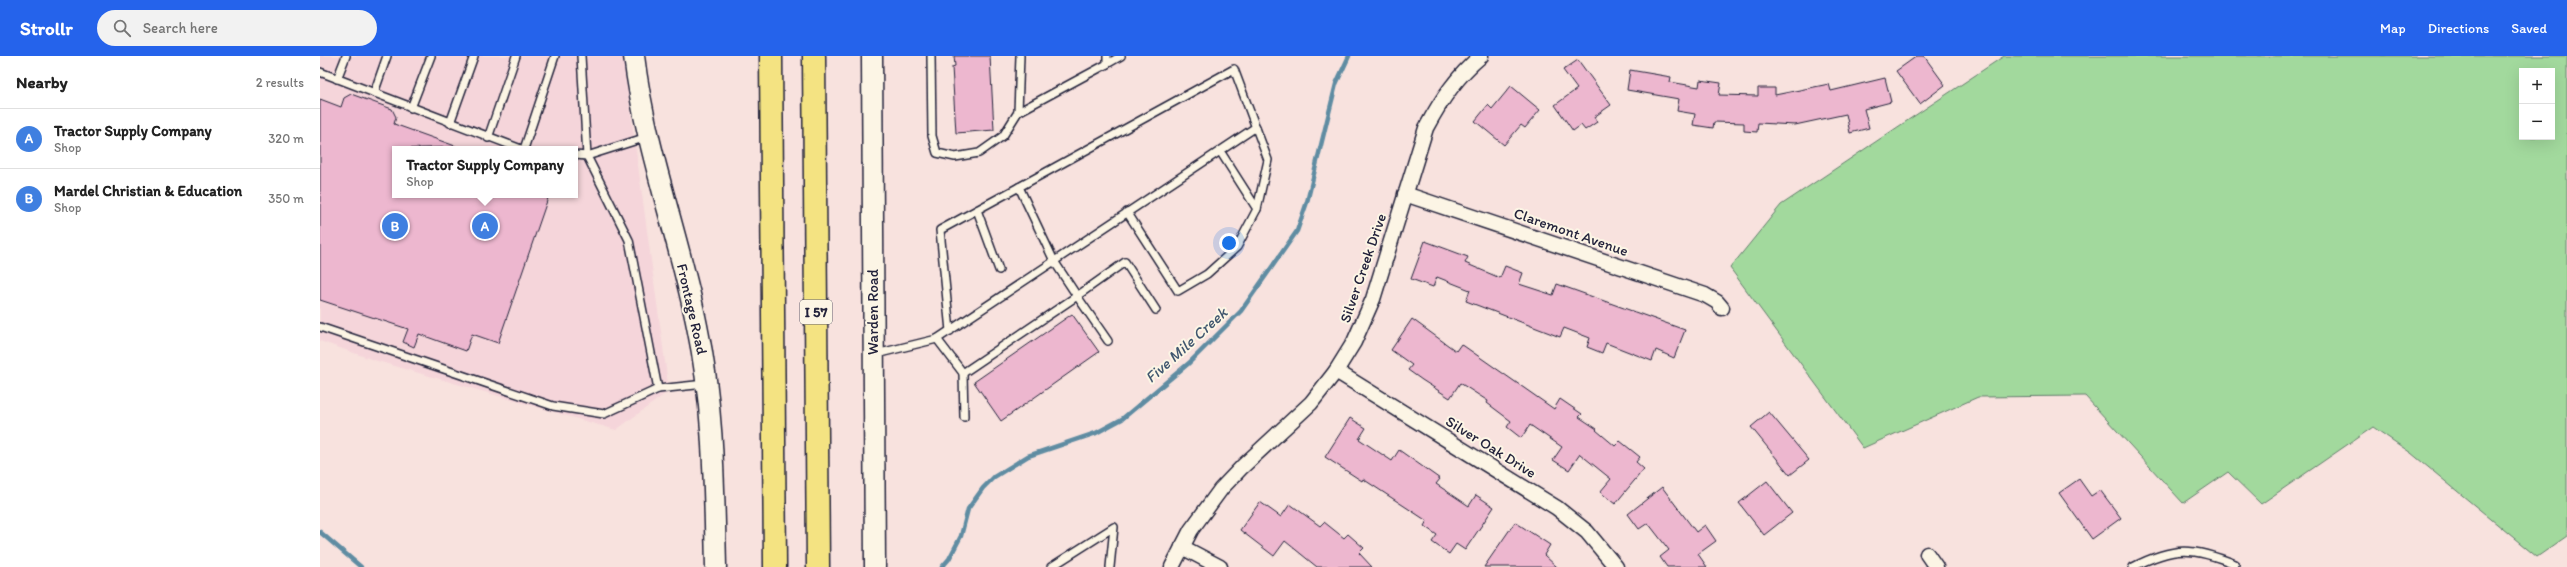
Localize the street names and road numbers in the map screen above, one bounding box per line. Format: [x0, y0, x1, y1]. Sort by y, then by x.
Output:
street label: Claremont Avenue [1511, 204, 1631, 260]
street label: Silver Creek Drive [1336, 211, 1390, 325]
street label: Frontage Road [673, 262, 711, 356]
street label: Warden Road [864, 268, 882, 355]
road number: I 57 [800, 300, 832, 324]
street label: Silver Oak Drive [1442, 412, 1540, 482]

